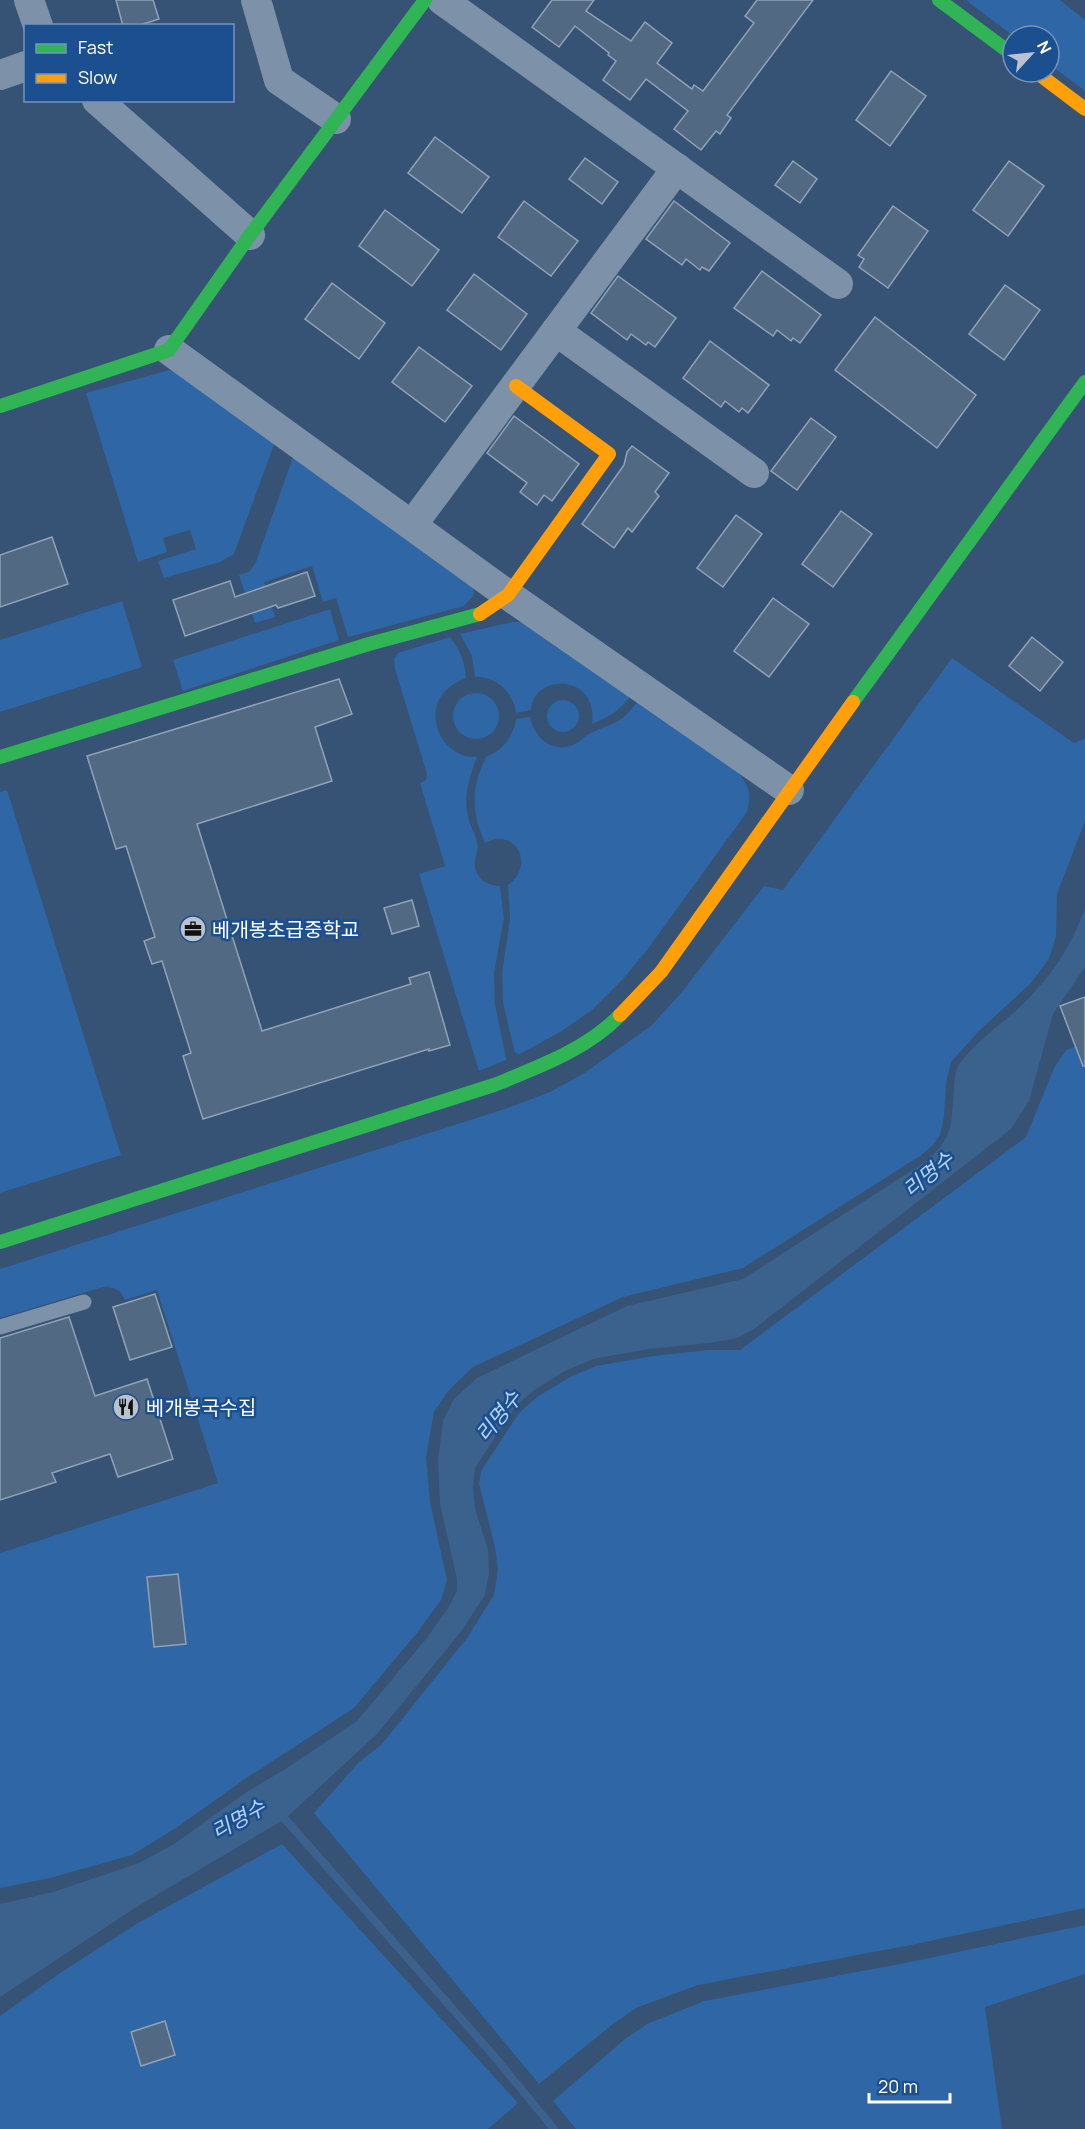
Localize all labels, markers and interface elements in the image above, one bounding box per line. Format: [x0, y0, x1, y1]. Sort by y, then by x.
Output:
legend [24, 24, 234, 102]
north arrow [1001, 24, 1061, 84]
text: Fast [78, 35, 113, 59]
text: N [1032, 37, 1057, 57]
text: Slow [78, 65, 118, 89]
office icon: 베개봉초급중학교 [178, 914, 208, 944]
place label: 베개봉초급중학교 [212, 916, 359, 943]
water label: 리명수 [897, 1144, 960, 1203]
water label: 리명수 [469, 1384, 528, 1447]
restaurant icon: 베개봉국수집 [111, 1392, 141, 1422]
place label: 베개봉국수집 [146, 1394, 256, 1421]
water label: 리명수 [206, 1792, 271, 1845]
scale bar [869, 2066, 950, 2104]
text: 20 m [878, 2074, 918, 2098]

